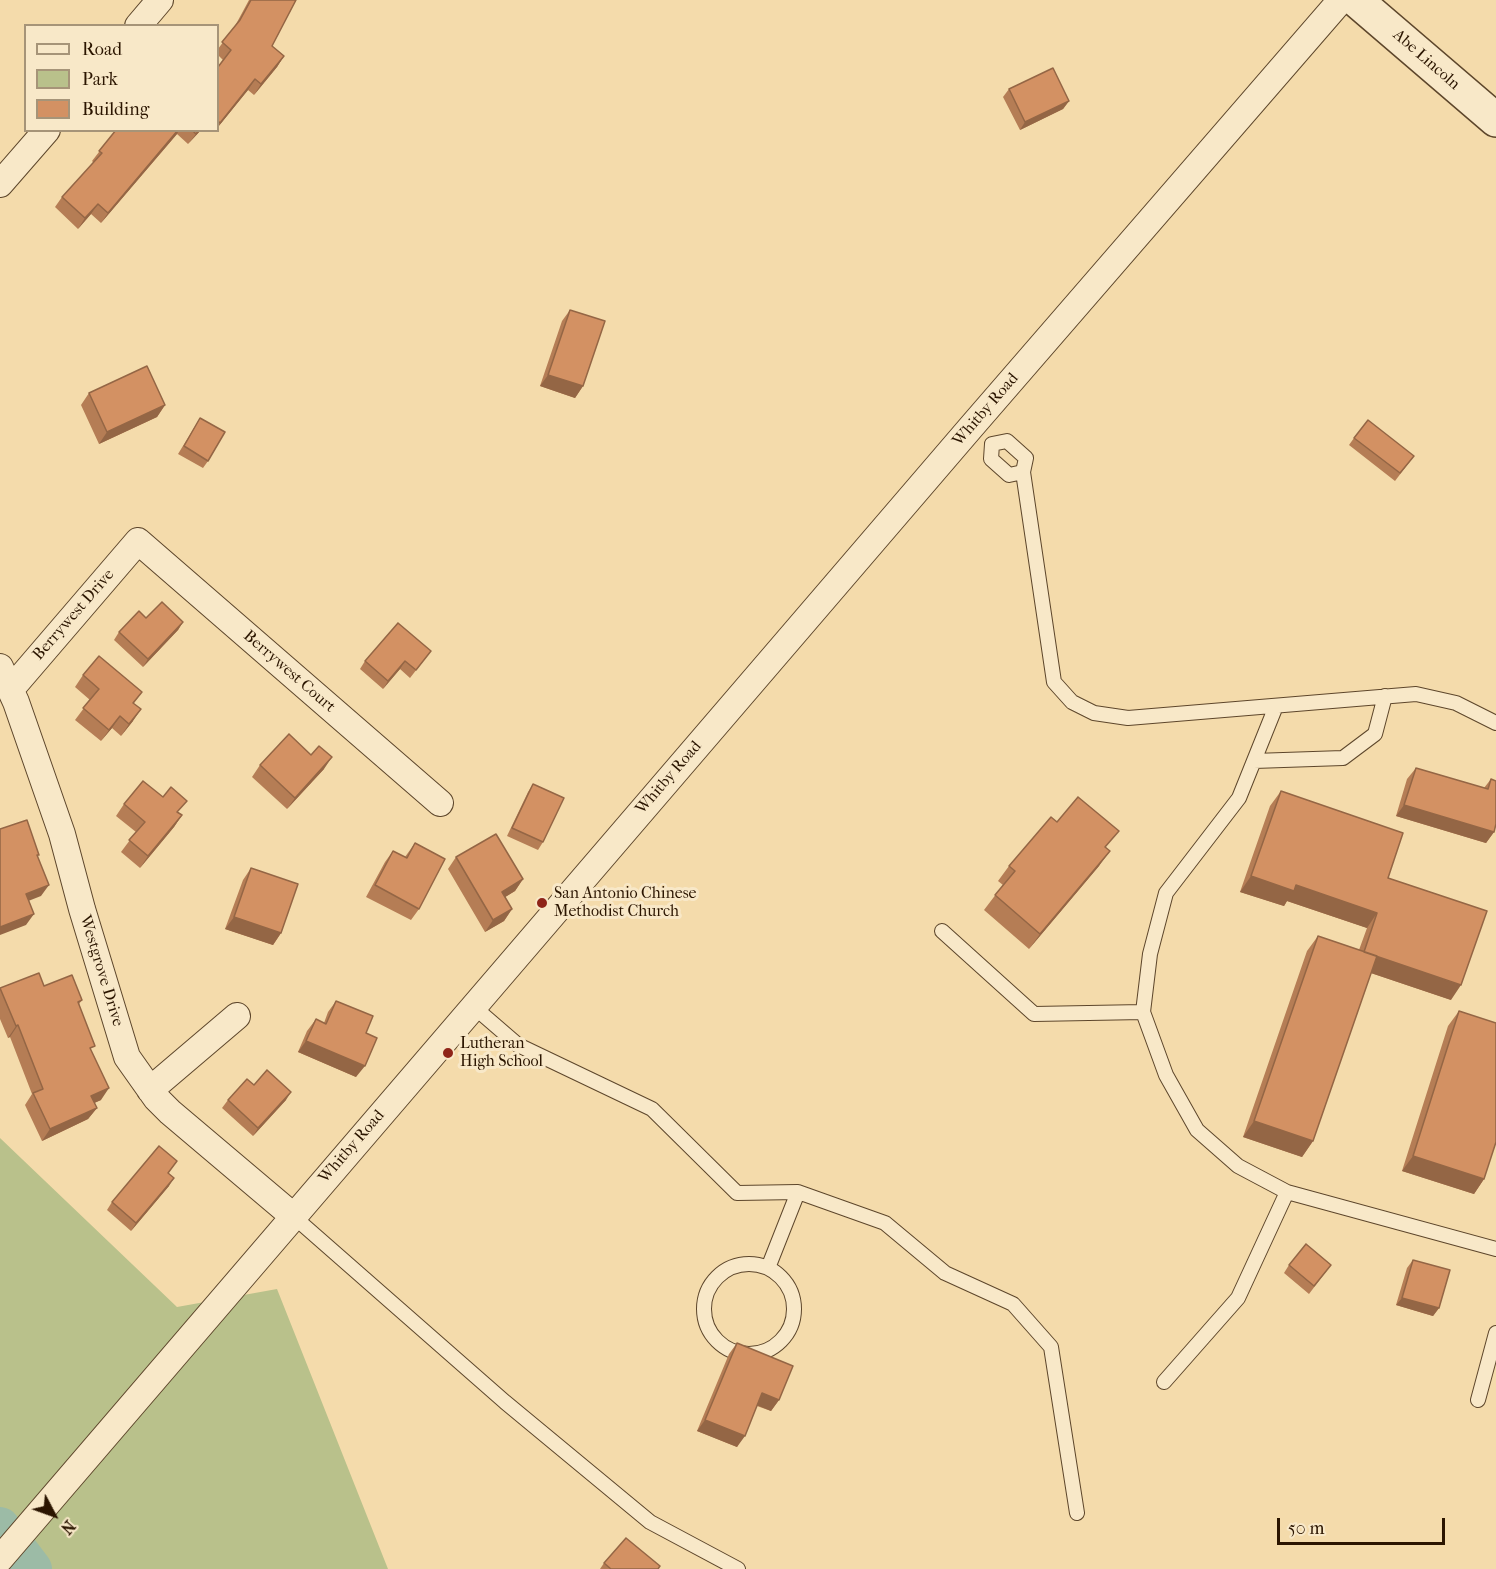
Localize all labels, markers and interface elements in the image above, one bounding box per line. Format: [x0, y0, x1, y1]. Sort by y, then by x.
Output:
legend [24, 24, 219, 132]
street label: Abe Lincoln [1389, 26, 1463, 94]
text: Road [82, 39, 122, 60]
text: Park [82, 69, 118, 90]
text: Building [82, 99, 149, 120]
street label: Whitby Road [949, 370, 1023, 450]
street label: Berrywest Drive [29, 566, 119, 664]
street label: Berrywest Court [239, 627, 339, 717]
street label: Whitby Road [632, 738, 706, 818]
place label: San Antonio Chinese Methodist Church [554, 884, 697, 922]
marker: San Antonio Chinese Methodist Church [535, 896, 549, 910]
street label: Westgrove Drive [75, 913, 127, 1029]
place label: Lutheran High School [460, 1034, 543, 1072]
marker: Lutheran High School [441, 1046, 455, 1060]
street label: Whitby Road [315, 1107, 389, 1187]
north arrow [24, 1485, 84, 1545]
scale bar [1280, 1506, 1448, 1544]
text: N [57, 1516, 79, 1538]
text: 50 m [1288, 1518, 1324, 1539]

